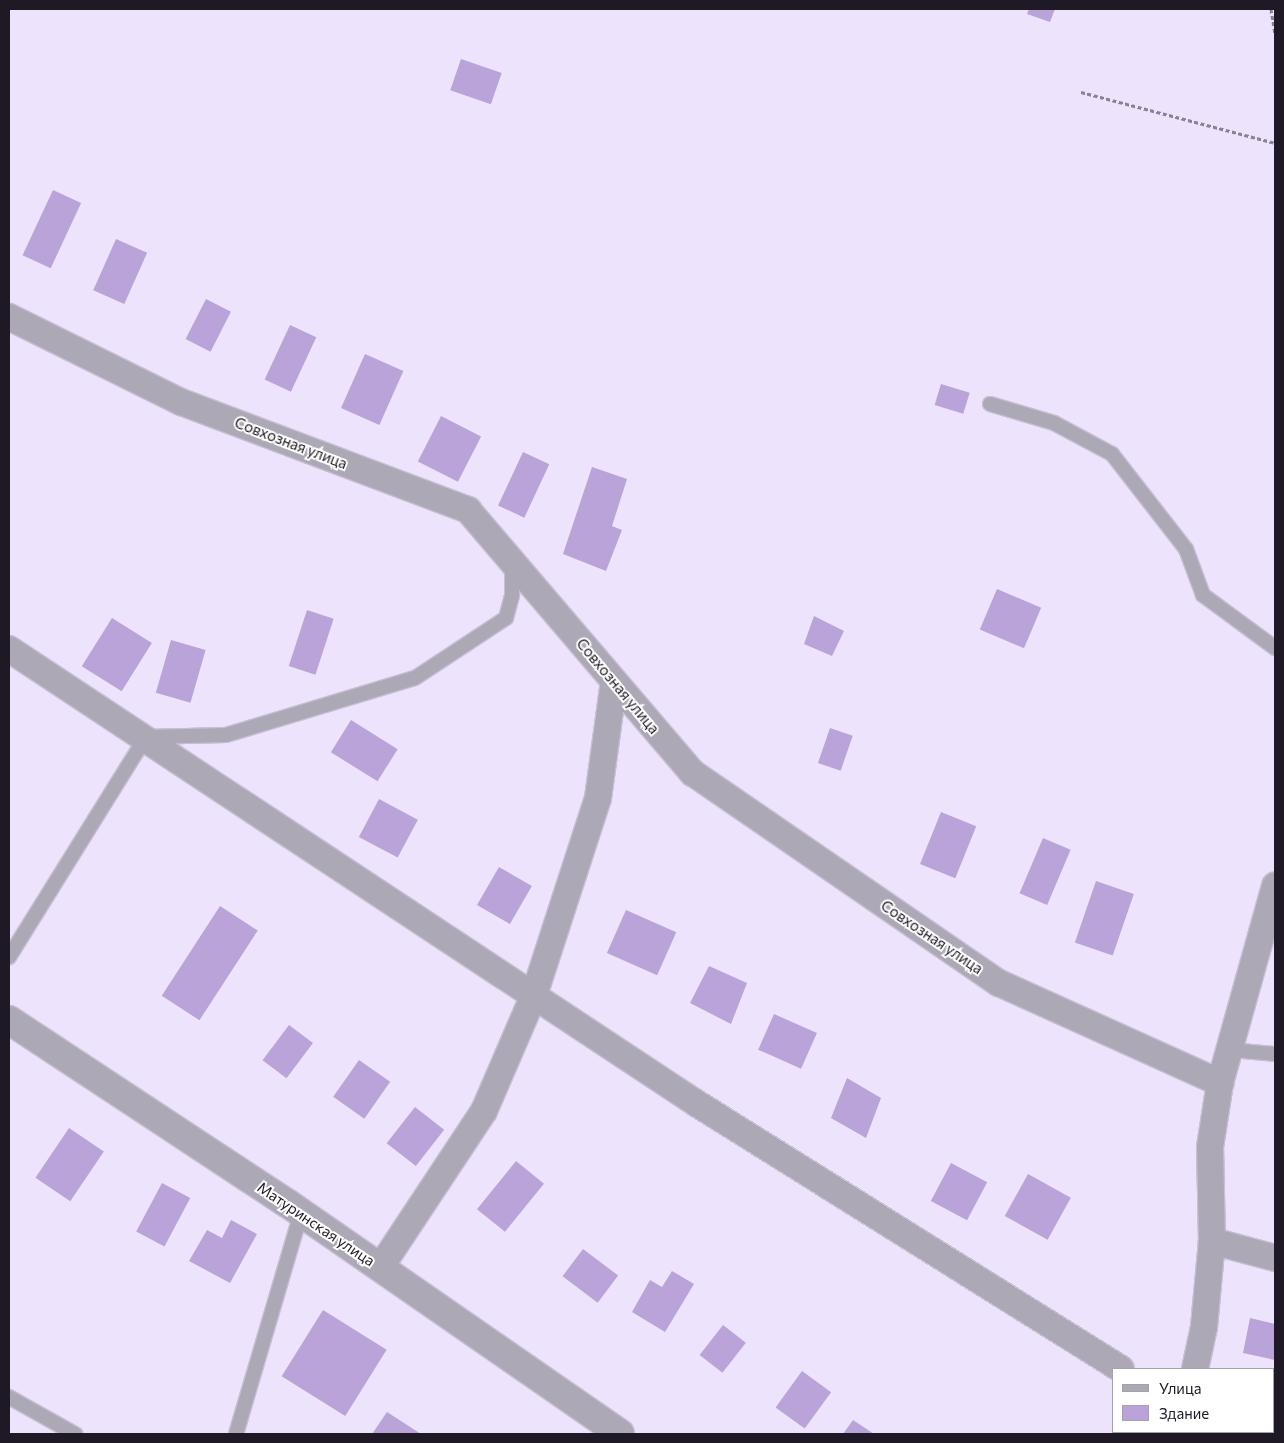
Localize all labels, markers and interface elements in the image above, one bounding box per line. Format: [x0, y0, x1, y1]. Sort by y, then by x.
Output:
street label: Совхозная улица [232, 413, 350, 473]
street label: Совхозная улица [573, 635, 663, 737]
street label: Совхозная улица [878, 896, 986, 978]
street label: Матуринская улица [254, 1178, 378, 1270]
legend [1112, 1368, 1274, 1433]
text: Улица [1159, 1379, 1201, 1397]
text: Здание [1159, 1404, 1209, 1422]

